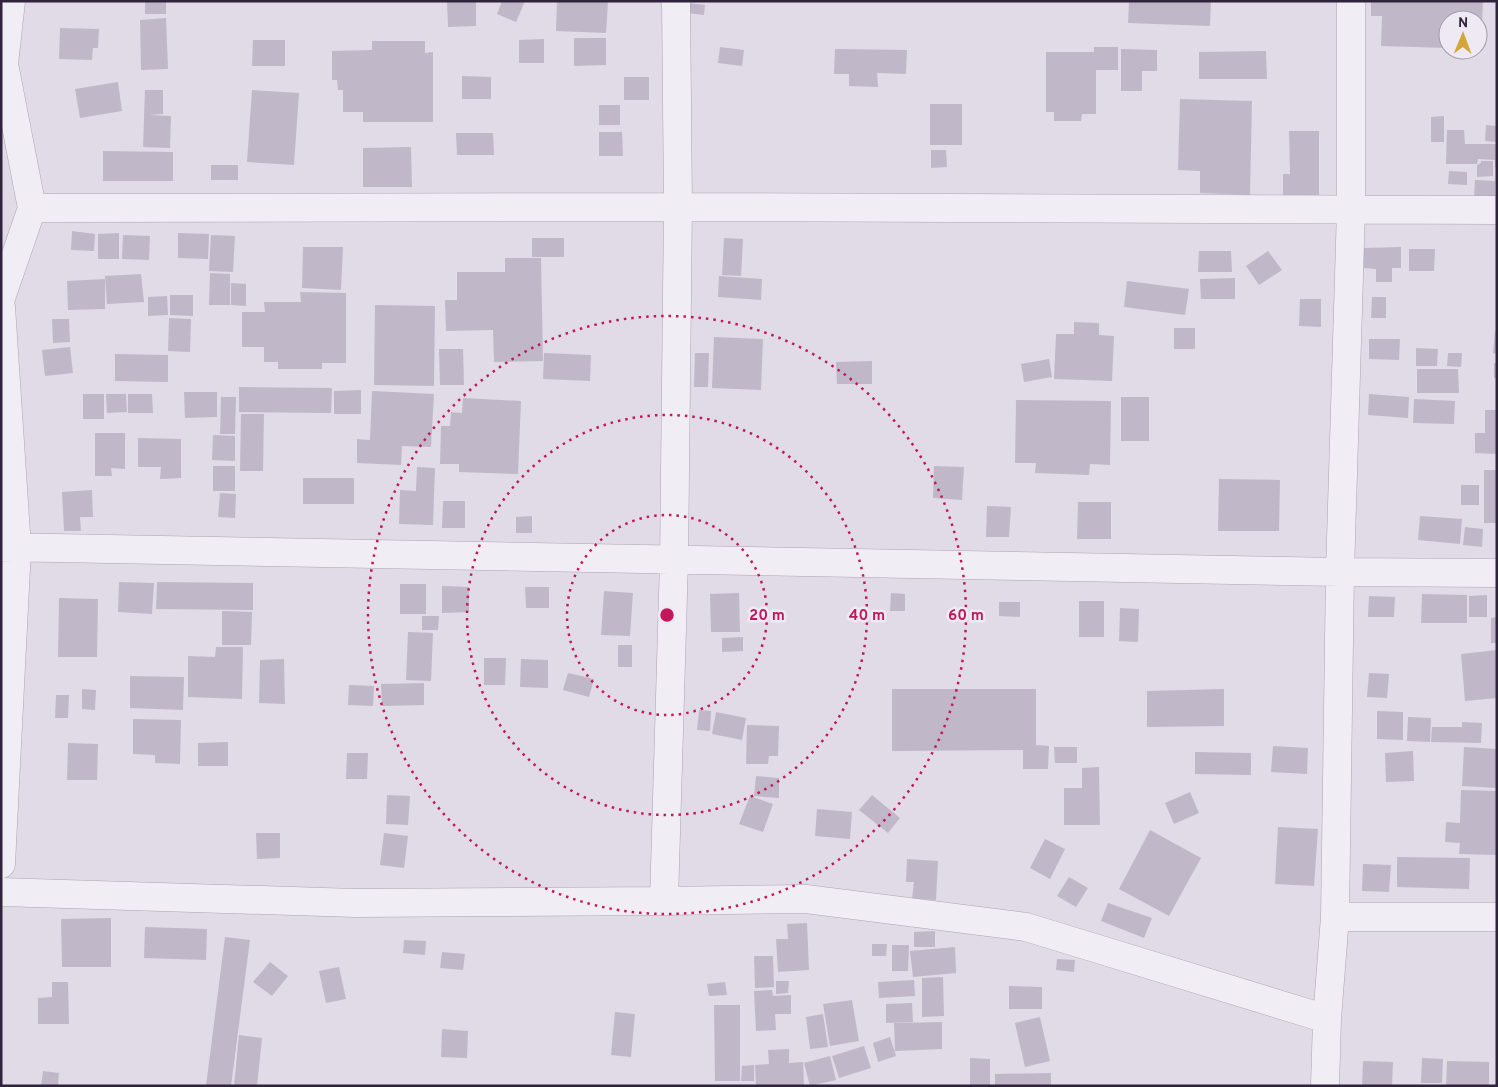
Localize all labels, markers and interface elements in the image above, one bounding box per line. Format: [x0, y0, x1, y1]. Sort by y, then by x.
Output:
north arrow [1438, 10, 1488, 60]
text: N [1458, 15, 1468, 32]
centre of rings [658, 606, 676, 624]
text: 20 m [749, 607, 785, 626]
text: 40 m [849, 607, 885, 626]
text: 60 m [948, 607, 984, 626]

